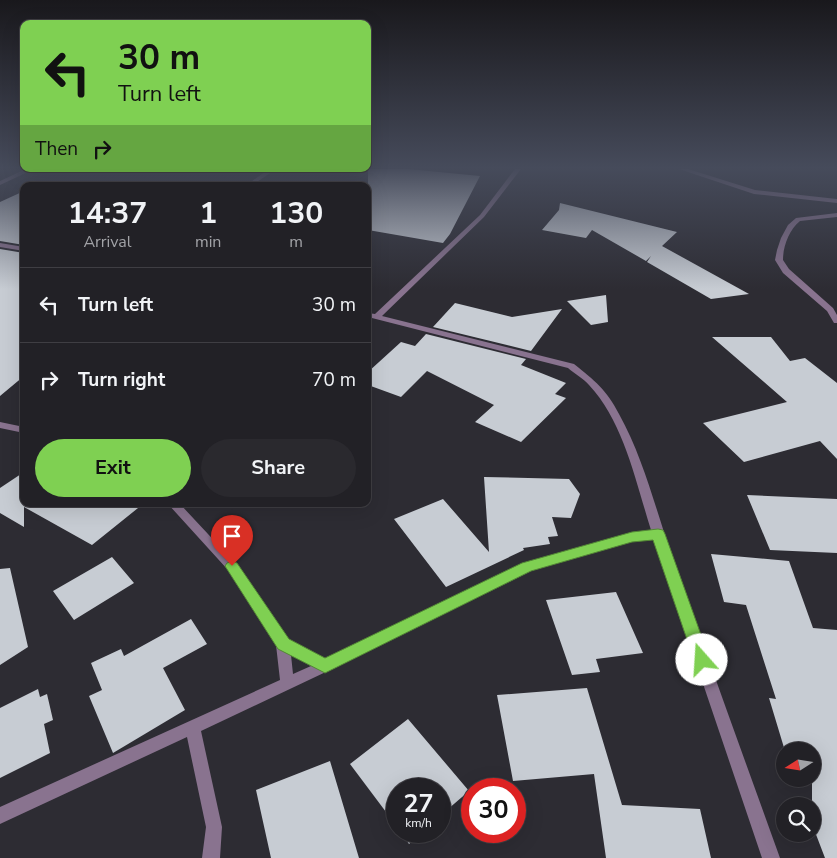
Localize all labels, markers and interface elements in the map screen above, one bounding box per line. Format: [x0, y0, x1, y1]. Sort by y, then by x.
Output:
text: 30 m [118, 34, 200, 81]
icon: left [35, 40, 100, 105]
text: Turn left [118, 79, 201, 109]
icon: right [88, 135, 116, 163]
text: Then [35, 136, 78, 162]
text: 14:37 [68, 193, 147, 234]
text: 1 [199, 193, 217, 234]
text: 130 [269, 193, 323, 234]
text: Arrival [83, 231, 132, 253]
text: min [195, 231, 221, 253]
text: m [289, 231, 303, 253]
icon: left [35, 291, 63, 319]
text: Turn left [78, 292, 153, 318]
text: 30 m [312, 292, 356, 318]
icon: right [35, 366, 63, 394]
text: Turn right [78, 367, 165, 393]
text: 70 m [312, 367, 356, 393]
button: Exit [35, 439, 191, 497]
button: Share [201, 439, 356, 497]
pin [211, 515, 253, 566]
icon: arrive [218, 522, 246, 550]
position arrow [675, 633, 727, 685]
north arrow [776, 742, 821, 788]
map controls [776, 742, 821, 842]
speed limit sign: 30 [461, 778, 526, 843]
text: 27 [403, 787, 434, 821]
button: search [776, 797, 821, 842]
text: km/h [405, 815, 432, 831]

